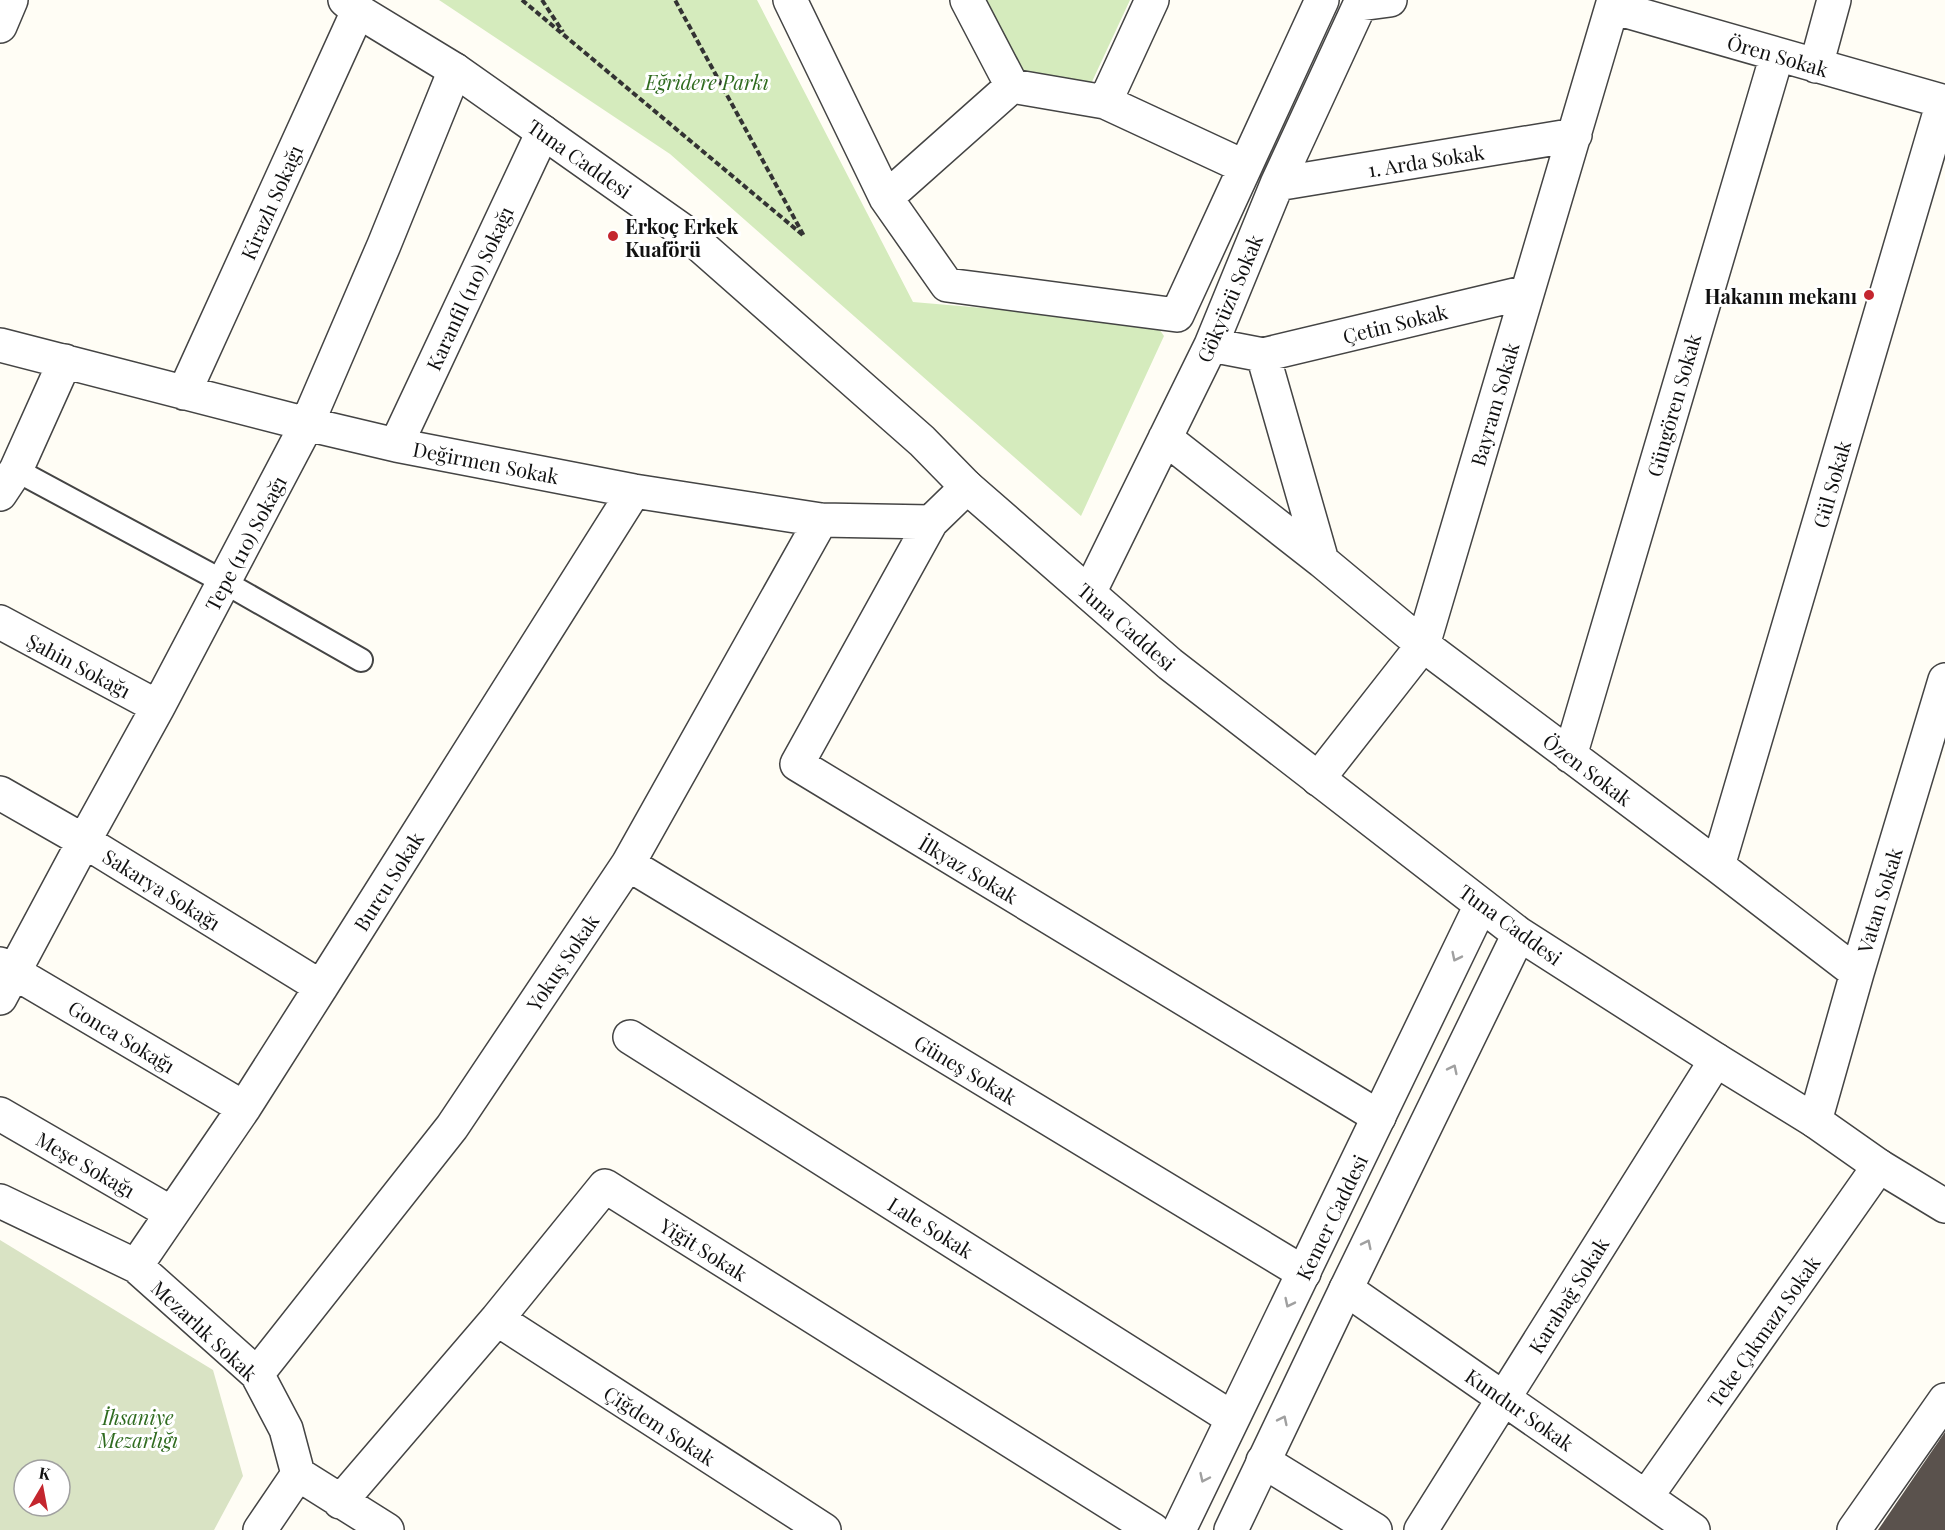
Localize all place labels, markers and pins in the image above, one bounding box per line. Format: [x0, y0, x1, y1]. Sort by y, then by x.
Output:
place label: Erkoç Erkek Kuaförü [625, 212, 738, 262]
marker: Erkoç Erkek Kuaförü [606, 229, 620, 243]
place label: Hakanın mekanı [1705, 282, 1857, 309]
marker: Hakanın mekanı [1862, 288, 1876, 302]

